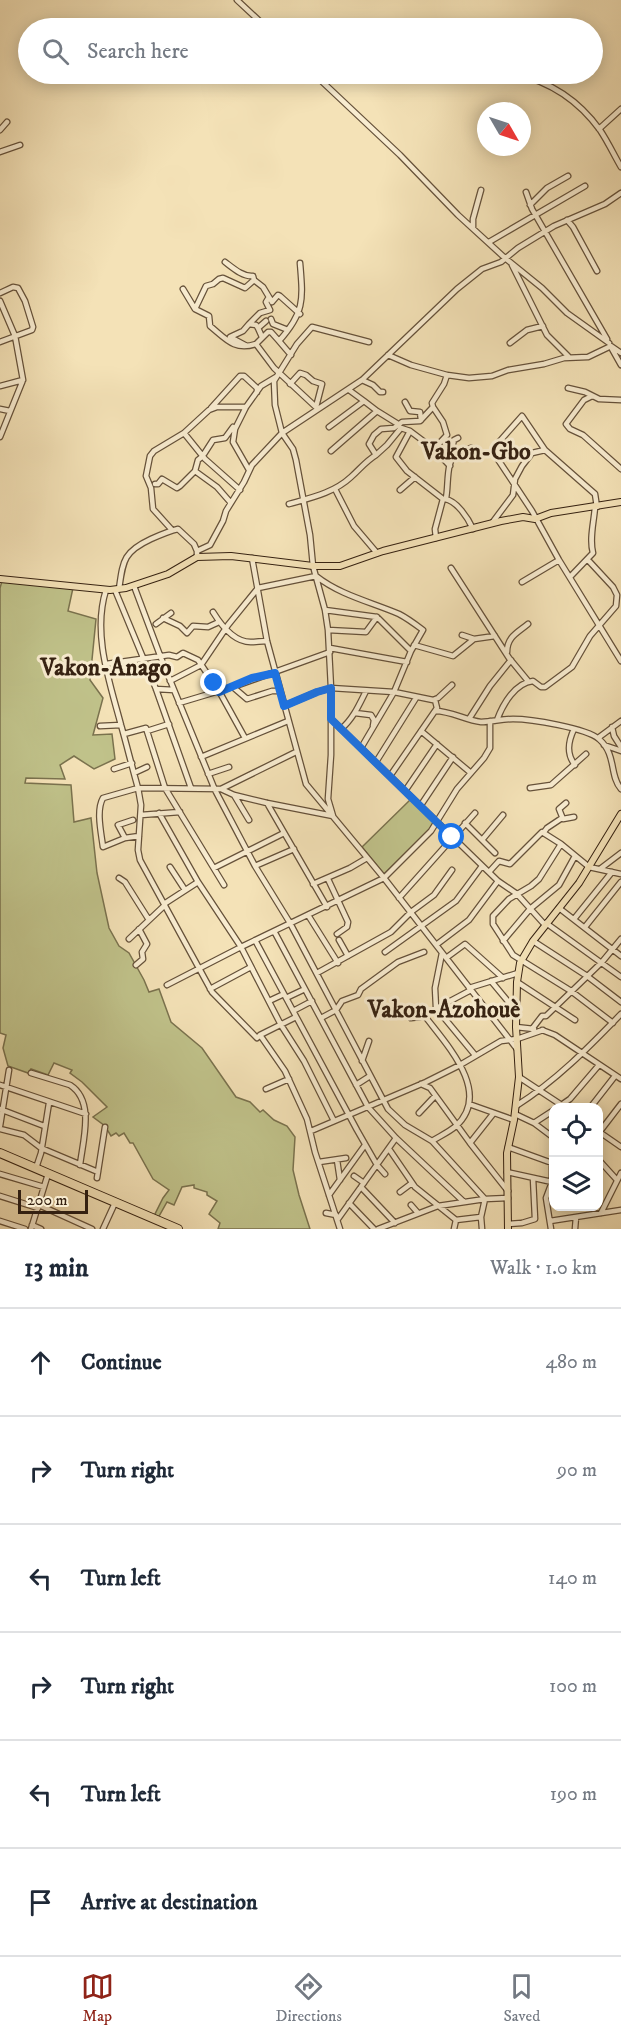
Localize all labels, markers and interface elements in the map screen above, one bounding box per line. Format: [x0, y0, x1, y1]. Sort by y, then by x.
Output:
search box [18, 18, 603, 84]
icon: search [39, 35, 72, 68]
text: Search here [87, 38, 189, 65]
north arrow [477, 102, 531, 156]
district label: Vakon-Gbo [420, 437, 531, 467]
district label: Vakon-Anago [40, 653, 172, 683]
route end [200, 669, 226, 695]
route start [438, 823, 464, 849]
district label: Vakon-Azohouè [367, 995, 520, 1025]
map controls [549, 1103, 603, 1211]
button: locate [549, 1103, 603, 1157]
button: layers [549, 1157, 603, 1211]
scale bar [18, 1187, 88, 1214]
text: 200 m [27, 1190, 68, 1210]
text: 13 min [24, 1252, 89, 1285]
text: Walk · 1.0 km [490, 1256, 597, 1281]
icon: ahead [24, 1346, 57, 1379]
text: Continue [81, 1349, 162, 1376]
text: 480 m [545, 1350, 597, 1375]
icon: right [24, 1454, 57, 1487]
text: Turn right [81, 1457, 174, 1484]
text: 90 m [557, 1458, 597, 1483]
icon: left [24, 1562, 57, 1595]
text: Turn left [81, 1565, 161, 1592]
text: 140 m [548, 1566, 597, 1591]
icon: right [24, 1670, 57, 1703]
text: Turn right [81, 1673, 174, 1700]
text: 100 m [549, 1674, 597, 1699]
icon: left [24, 1778, 57, 1811]
text: Turn left [81, 1781, 161, 1808]
text: 190 m [550, 1782, 597, 1807]
icon: arrive [24, 1886, 57, 1919]
text: Arrive at destination [81, 1889, 258, 1916]
tab: Map [81, 1970, 114, 2026]
tab: Directions [275, 1970, 342, 2026]
tab: Saved [503, 1970, 540, 2026]

